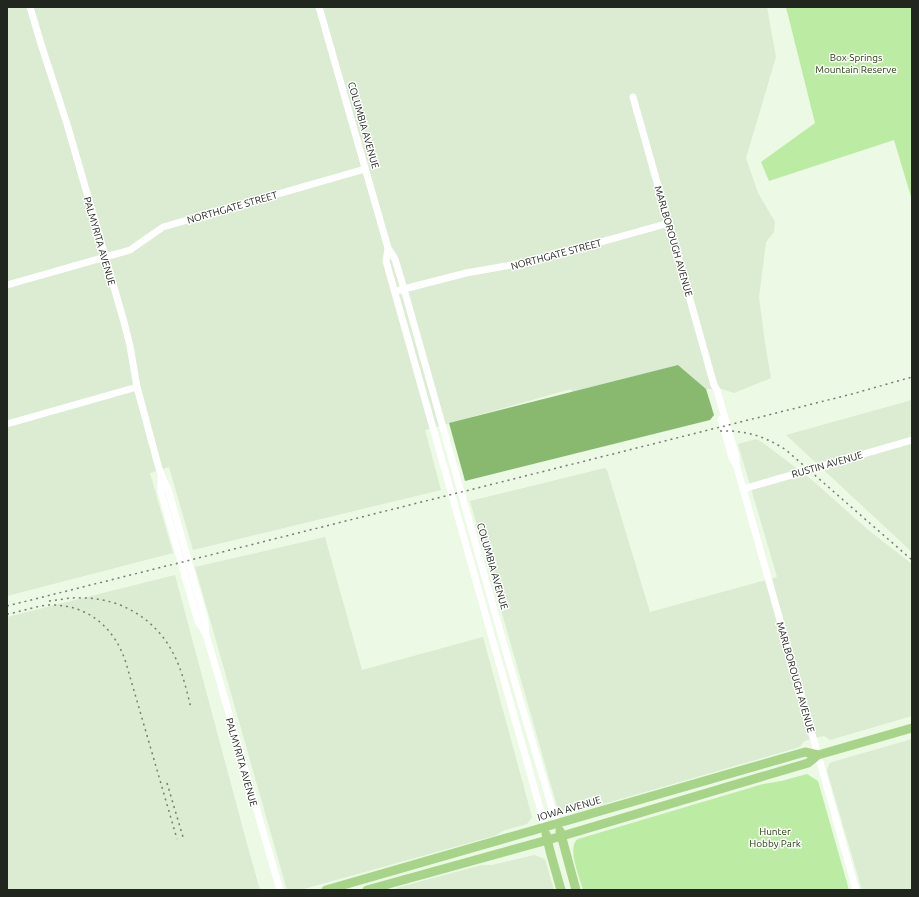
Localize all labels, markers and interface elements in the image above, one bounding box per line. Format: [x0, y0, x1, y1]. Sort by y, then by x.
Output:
park label: Box Springs Mountain Reserve [815, 52, 897, 75]
street label: COLUMBIA AVENUE [346, 81, 381, 170]
street label: MARLBOROUGH AVENUE [652, 184, 695, 298]
street label: NORTHGATE STREET [186, 189, 279, 226]
street label: PALMYRITA AVENUE [82, 196, 118, 287]
street label: NORTHGATE STREET [510, 237, 603, 272]
street label: RUSTIN AVENUE [790, 449, 864, 480]
street label: COLUMBIA AVENUE [475, 522, 510, 611]
street label: MARLBOROUGH AVENUE [774, 620, 817, 734]
street label: PALMYRITA AVENUE [224, 717, 260, 808]
street label: IOWA AVENUE [536, 794, 603, 823]
park label: Hunter Hobby Park [749, 826, 801, 849]

